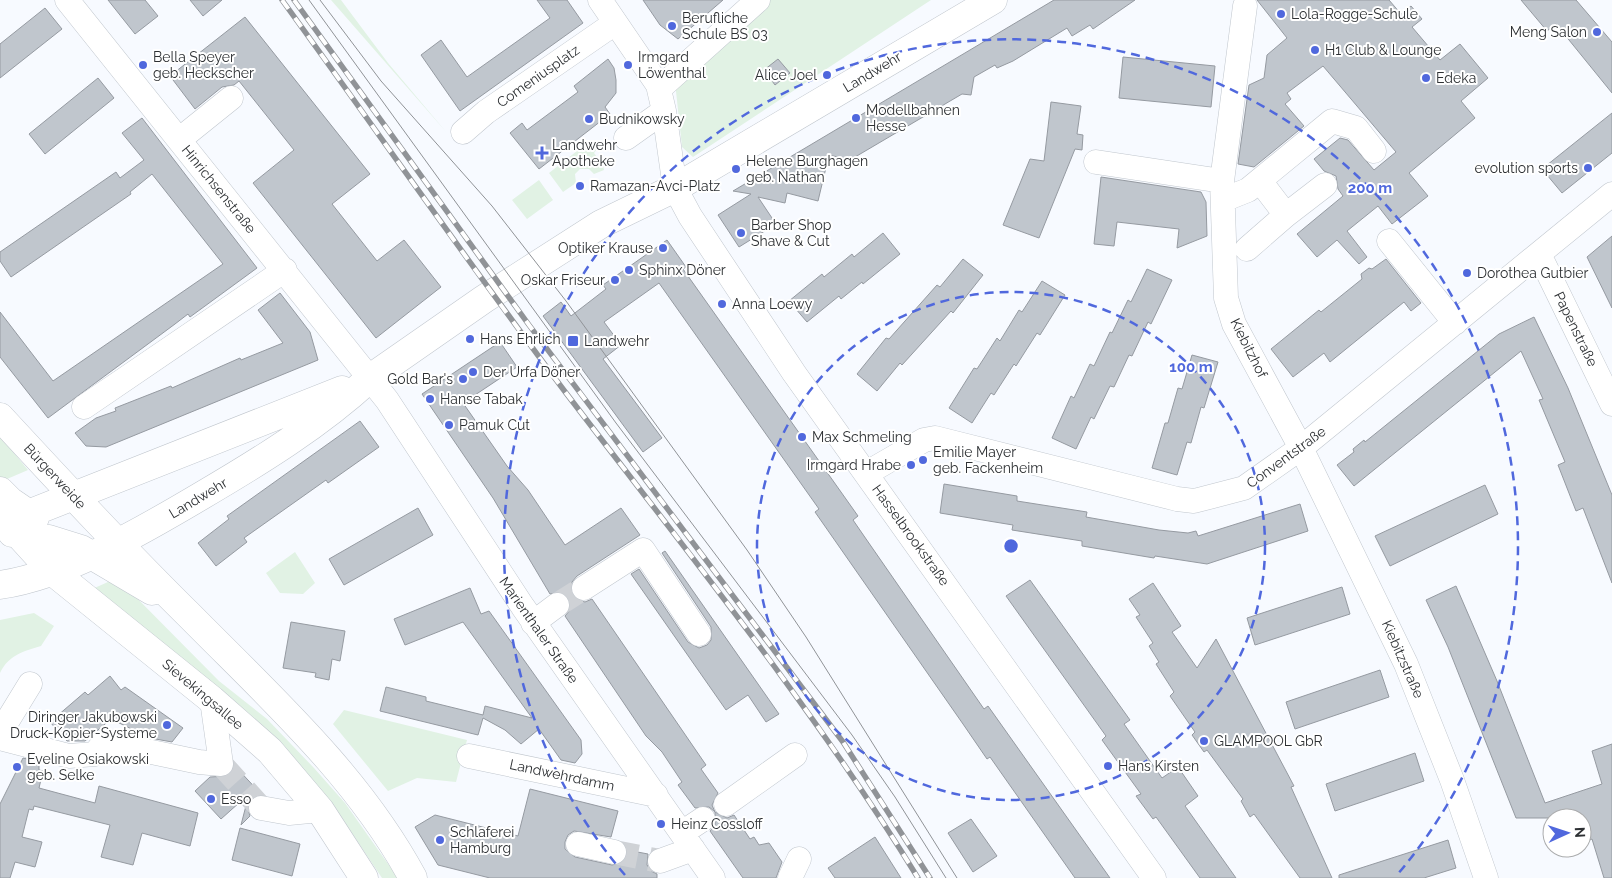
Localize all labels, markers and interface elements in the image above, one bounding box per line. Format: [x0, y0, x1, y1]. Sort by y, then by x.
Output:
place label: Lola-Rogge-Schule [1291, 6, 1418, 22]
marker: Lola-Rogge-Schule [1275, 8, 1287, 20]
place label: Berufliche Schule BS 03 [682, 10, 768, 42]
marker: Berufliche Schule BS 03 [666, 20, 678, 32]
place label: Meng Salon [1510, 24, 1587, 40]
marker: Meng Salon [1591, 26, 1603, 38]
street label: Comeniusplatz [494, 42, 582, 110]
place label: H1 Club & Lounge [1325, 42, 1441, 58]
marker: H1 Club & Lounge [1309, 44, 1321, 56]
street label: Landwehr [840, 48, 904, 96]
place label: Bella Speyer geb. Heckscher [153, 49, 254, 81]
place label: Irmgard Löwenthal [638, 49, 706, 81]
marker: Bella Speyer geb. Heckscher [137, 59, 149, 71]
marker: Irmgard Löwenthal [622, 59, 634, 71]
place label: Alice Joel [755, 67, 817, 83]
marker: Alice Joel [821, 69, 833, 81]
place label: Edeka [1436, 70, 1476, 86]
marker: Edeka [1420, 72, 1432, 84]
place label: Modellbahnen Hesse [866, 102, 960, 134]
place label: Budnikowsky [599, 111, 685, 127]
marker: Modellbahnen Hesse [850, 112, 862, 124]
marker: Budnikowsky [583, 113, 595, 125]
place label: Landwehr Apotheke [552, 137, 617, 169]
street label: Hinrichsenstraße [179, 142, 259, 236]
marker: Landwehr Apotheke [536, 147, 548, 159]
place label: Helene Burghagen geb. Nathan [746, 153, 868, 185]
place label: evolution sports [1474, 160, 1578, 176]
marker: evolution sports [1582, 162, 1594, 174]
marker: Helene Burghagen geb. Nathan [730, 163, 742, 175]
place label: Ramazan-Avci-Platz [590, 178, 720, 194]
text: 200 m [1348, 179, 1392, 197]
marker: Ramazan-Avci-Platz [574, 180, 586, 192]
place label: Barber Shop Shave & Cut [751, 217, 832, 249]
marker: Barber Shop Shave & Cut [735, 227, 747, 239]
place label: Optiker Krause [558, 240, 653, 256]
marker: Optiker Krause [657, 242, 669, 254]
place label: Sphinx Döner [639, 262, 726, 278]
marker: Sphinx Döner [623, 264, 635, 276]
place label: Dorothea Gutbier [1477, 265, 1588, 281]
marker: Dorothea Gutbier [1461, 267, 1473, 279]
place label: Oskar Friseur [521, 272, 605, 288]
marker: Oskar Friseur [609, 274, 621, 286]
street label: Papenstraße [1551, 289, 1601, 369]
place label: Anna Loewy [732, 296, 813, 312]
marker: Anna Loewy [716, 298, 728, 310]
street label: Kiebitzhof [1227, 316, 1271, 382]
place label: Hans Ehrlich [480, 331, 561, 347]
marker: Hans Ehrlich [464, 333, 476, 345]
place label: Landwehr [584, 333, 649, 349]
marker: Landwehr [566, 334, 580, 348]
text: 100 m [1169, 358, 1213, 376]
place label: Der Urfa Döner [483, 364, 580, 380]
marker: Der Urfa Döner [467, 366, 479, 378]
place label: Gold Bar's [387, 371, 453, 387]
marker: Gold Bar's [457, 373, 469, 385]
place label: Hanse Tabak [440, 391, 523, 407]
marker: Hanse Tabak [424, 393, 436, 405]
place label: Pamuk Cut [459, 417, 530, 433]
marker: Pamuk Cut [443, 419, 455, 431]
street label: Conventstraße [1243, 423, 1329, 491]
place label: Max Schmeling [812, 429, 912, 445]
marker: Max Schmeling [796, 431, 808, 443]
street label: Bürgerweide [21, 440, 89, 512]
place label: Emilie Mayer geb. Fackenheim [933, 444, 1043, 476]
marker: Emilie Mayer geb. Fackenheim [917, 454, 929, 466]
place label: Irmgard Hrabe [807, 457, 901, 473]
marker: Irmgard Hrabe [905, 459, 917, 471]
street label: Landwehr [166, 474, 230, 522]
street label: Hasselbrookstraße [869, 481, 953, 589]
centre of rings [1002, 537, 1020, 555]
street label: Marienthaler Straße [496, 574, 582, 686]
street label: Kiebitzstraße [1379, 618, 1427, 700]
street label: Sievekingsallee [159, 655, 247, 733]
place label: Diringer Jakubowski Druck-Kopier-Systeme [10, 709, 157, 741]
marker: Diringer Jakubowski Druck-Kopier-Systeme [161, 719, 173, 731]
place label: GLAMPOOL GbR [1214, 733, 1323, 749]
marker: GLAMPOOL GbR [1198, 735, 1210, 747]
place label: Eveline Osiakowski geb. Selke [27, 751, 149, 783]
street label: Landwehrdamm [508, 756, 616, 794]
place label: Hans Kirsten [1118, 758, 1199, 774]
marker: Hans Kirsten [1102, 760, 1114, 772]
marker: Eveline Osiakowski geb. Selke [11, 761, 23, 773]
place label: Esso [221, 791, 251, 807]
marker: Esso [205, 793, 217, 805]
north arrow [1542, 808, 1592, 858]
place label: Heinz Cossloff [671, 816, 764, 832]
marker: Heinz Cossloff [655, 818, 667, 830]
place label: Schlaferei Hamburg [450, 824, 514, 856]
text: N [1572, 827, 1588, 838]
marker: Schlaferei Hamburg [434, 834, 446, 846]

